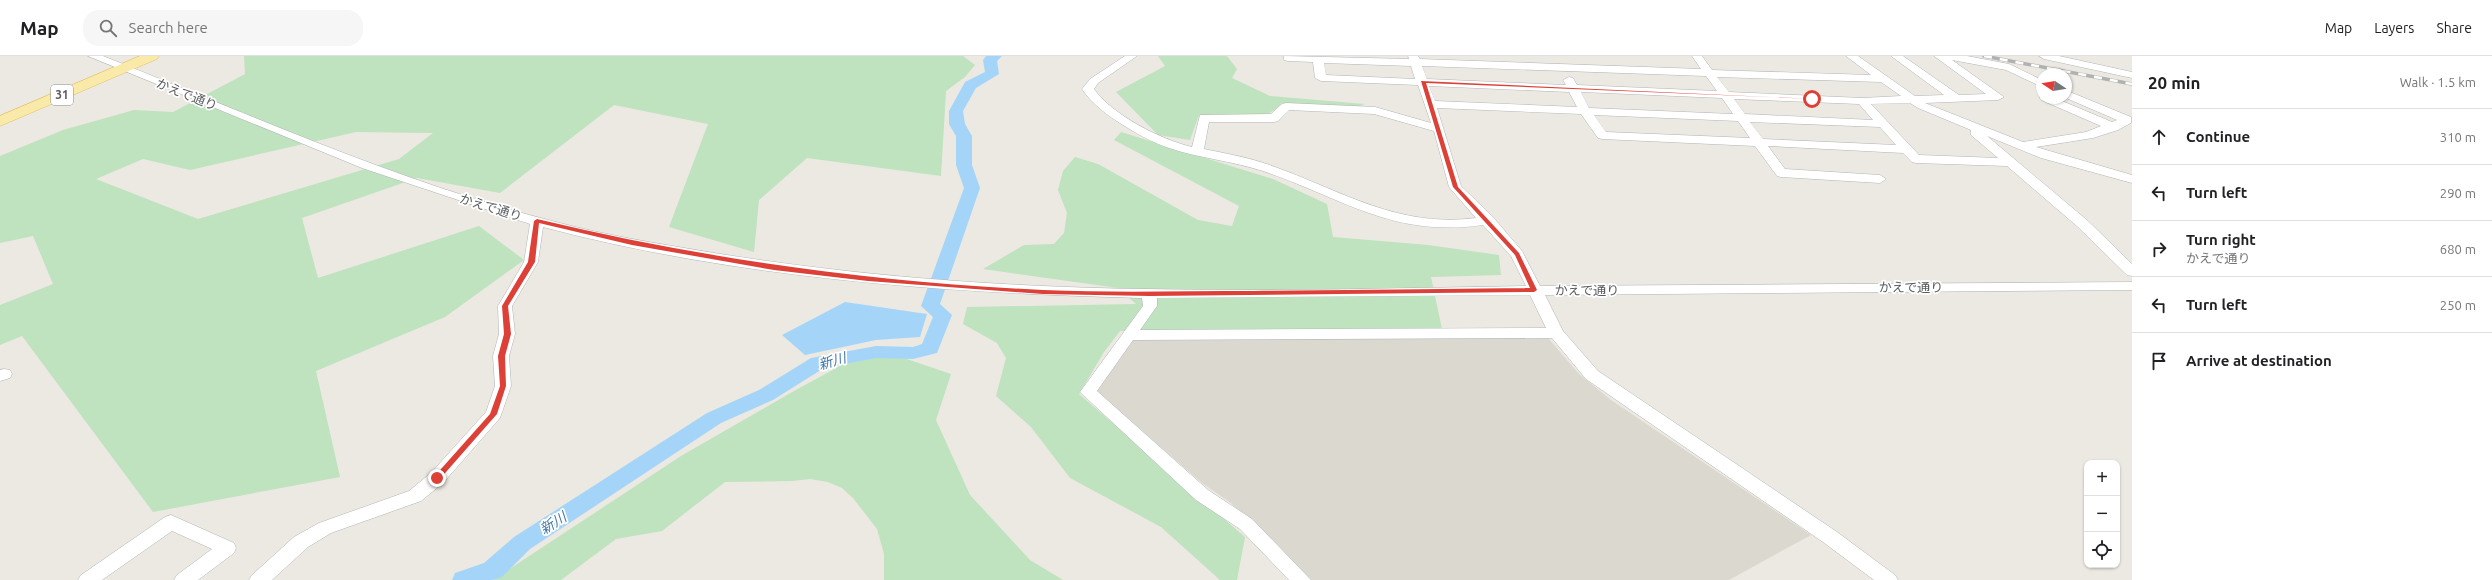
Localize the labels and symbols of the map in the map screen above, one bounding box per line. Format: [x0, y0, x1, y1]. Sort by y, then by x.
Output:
north arrow [2036, 68, 2072, 104]
street label: かえで通り [154, 75, 220, 113]
road number: 31 [51, 85, 73, 105]
route start [1803, 90, 1821, 108]
street label: かえで通り [458, 191, 524, 223]
street label: かえで通り [1879, 280, 1943, 294]
street label: かえで通り [1555, 283, 1619, 297]
water label: 新川 [816, 349, 850, 373]
route end [428, 469, 446, 487]
water label: 新川 [537, 508, 571, 537]

